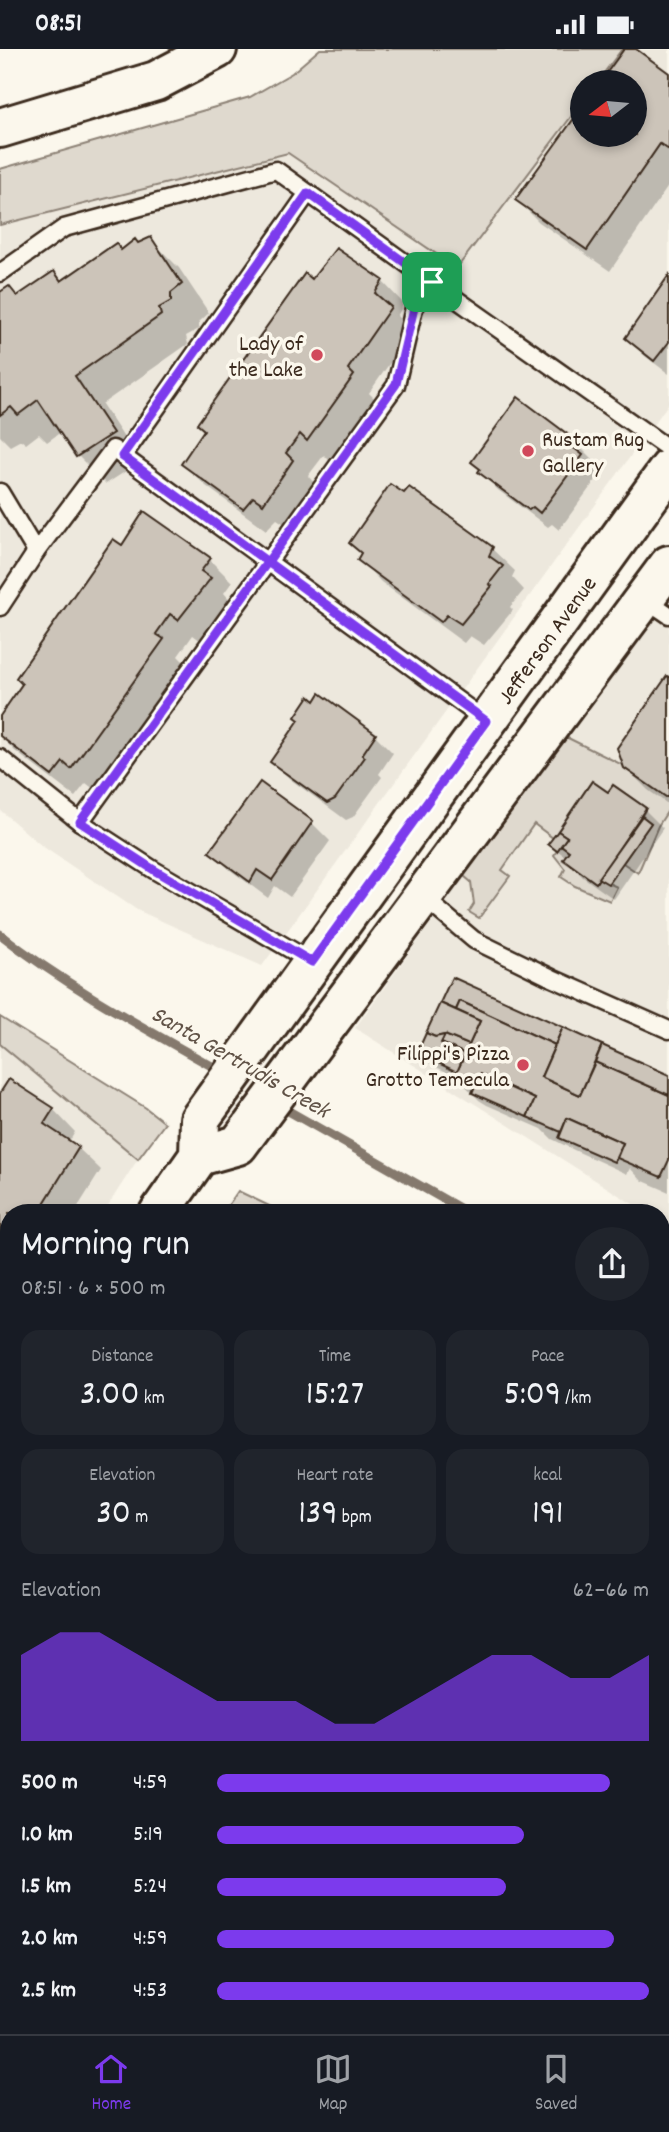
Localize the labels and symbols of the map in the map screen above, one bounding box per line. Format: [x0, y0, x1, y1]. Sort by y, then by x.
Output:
north arrow [570, 70, 648, 147]
pin [402, 252, 462, 312]
place label: Lady of the Lake [229, 329, 304, 388]
marker: Lady of the Lake [309, 347, 325, 363]
place label: Rustam Rug Gallery [542, 425, 644, 484]
marker: Rustam Rug Gallery [520, 443, 536, 459]
street label: Jefferson Avenue [491, 570, 607, 713]
water label: Santa Gertrudis Creek [144, 999, 337, 1130]
place label: Filippi's Pizza Grotto Temecula [365, 1039, 510, 1098]
marker: Filippi's Pizza Grotto Temecula [515, 1057, 531, 1073]

